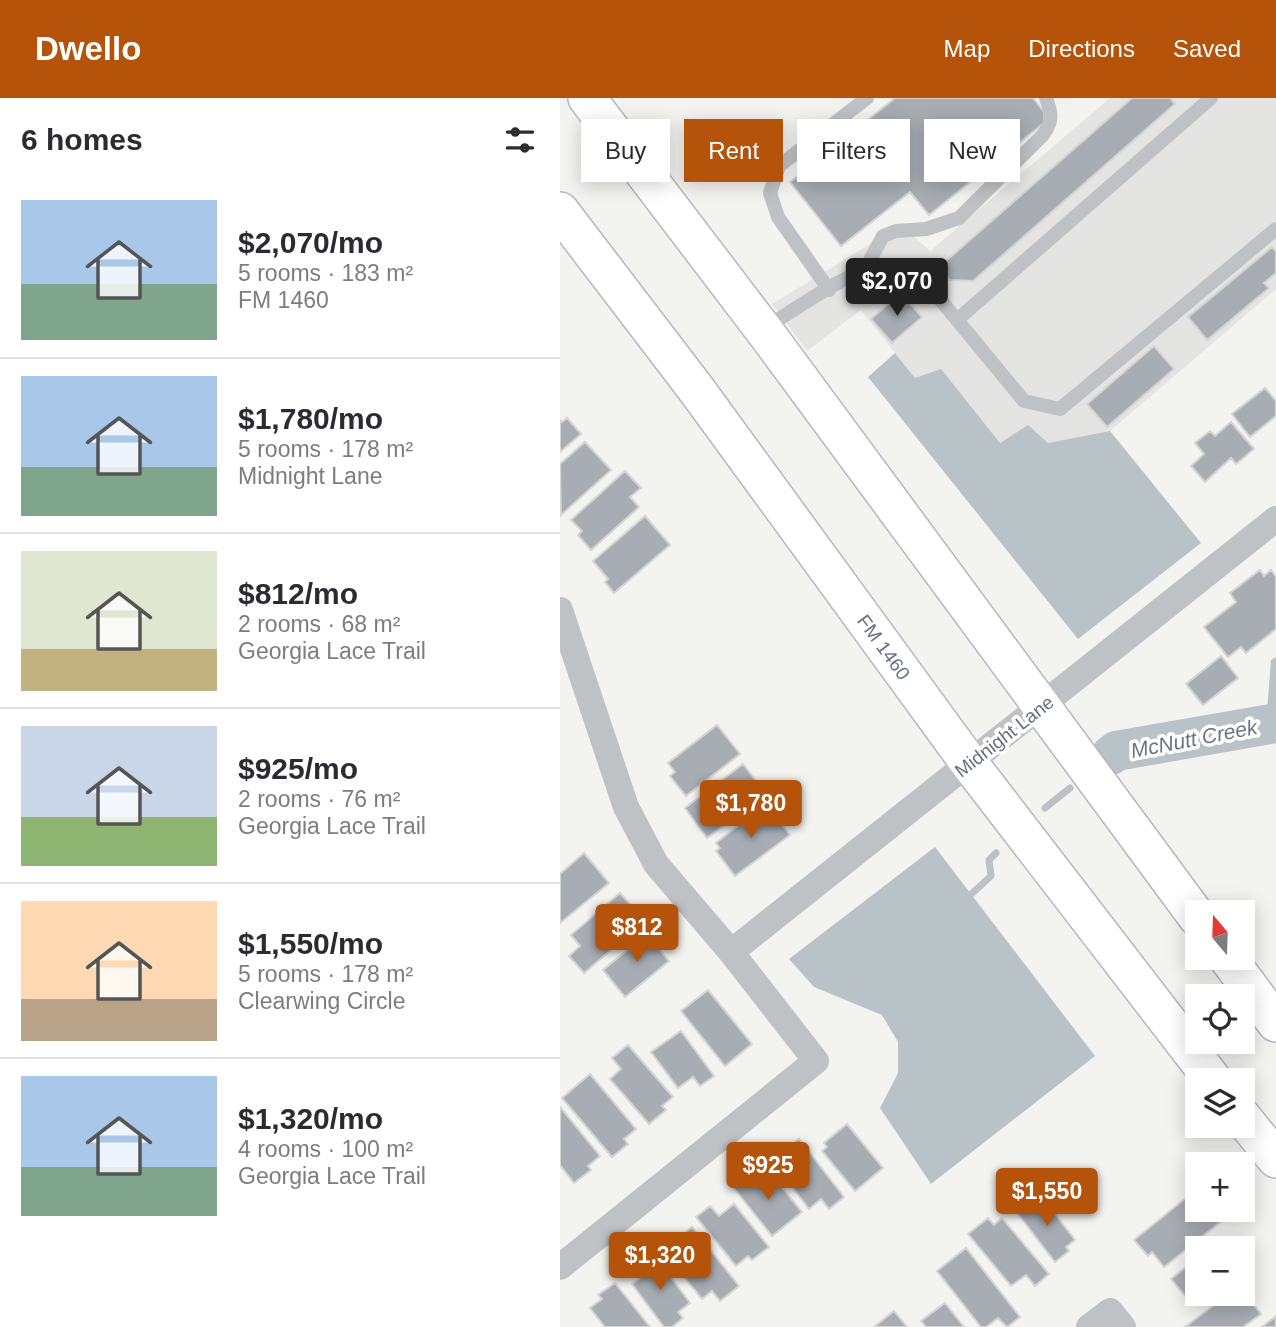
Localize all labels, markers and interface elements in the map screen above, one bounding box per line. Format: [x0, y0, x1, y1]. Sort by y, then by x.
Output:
text: Dwello [35, 30, 141, 67]
text: Map [944, 35, 990, 62]
text: Directions [1028, 35, 1135, 62]
text: Saved [1173, 35, 1241, 62]
chip: Buy [581, 119, 670, 182]
chip: Rent [684, 119, 783, 182]
chip: Filters [797, 119, 910, 182]
chip: New [924, 119, 1020, 182]
icon: filters [501, 121, 539, 159]
text: 6 homes [21, 123, 143, 156]
text: $2,070/mo [238, 226, 383, 259]
icon: home [77, 228, 161, 312]
pin: $2,070 [840, 258, 954, 318]
text: 5 rooms · 183 m² [238, 260, 413, 286]
text: $2,070 [862, 268, 932, 294]
text: FM 1460 [238, 287, 329, 313]
text: $1,780/mo [238, 402, 383, 435]
icon: home [77, 404, 161, 488]
text: 5 rooms · 178 m² [238, 436, 413, 462]
text: Midnight Lane [238, 463, 383, 489]
text: $812/mo [238, 577, 358, 610]
icon: home [77, 579, 161, 663]
text: 2 rooms · 68 m² [238, 611, 400, 637]
street label: FM 1460 [853, 611, 914, 684]
text: Georgia Lace Trail [238, 638, 426, 664]
street label: Midnight Lane [951, 691, 1058, 781]
water label: McNutt Creek [1129, 715, 1261, 762]
text: $925/mo [238, 752, 358, 785]
icon: home [77, 754, 161, 838]
pin: $1,780 [694, 780, 808, 840]
text: 2 rooms · 76 m² [238, 786, 400, 812]
text: $1,780 [716, 790, 786, 816]
text: Georgia Lace Trail [238, 813, 426, 839]
north arrow [1185, 900, 1255, 970]
map controls [1185, 900, 1255, 1306]
pin: $812 [596, 904, 678, 964]
text: $812 [611, 914, 663, 940]
text: $1,550/mo [238, 927, 383, 960]
icon: home [77, 929, 161, 1013]
text: 5 rooms · 178 m² [238, 961, 413, 987]
button: locate [1185, 984, 1255, 1054]
text: Clearwing Circle [238, 988, 405, 1014]
button: layers [1185, 1068, 1255, 1138]
text: $1,320/mo [238, 1102, 383, 1135]
icon: home [77, 1104, 161, 1188]
text: 4 rooms · 100 m² [238, 1136, 413, 1162]
pin: $925 [727, 1142, 809, 1202]
text: $925 [742, 1152, 794, 1178]
button: + [1185, 1152, 1255, 1222]
text: Georgia Lace Trail [238, 1163, 426, 1189]
pin: $1,550 [990, 1168, 1104, 1228]
text: $1,550 [1012, 1178, 1082, 1204]
pin: $1,320 [603, 1232, 717, 1292]
button: − [1185, 1236, 1255, 1306]
text: $1,320 [625, 1242, 695, 1268]

